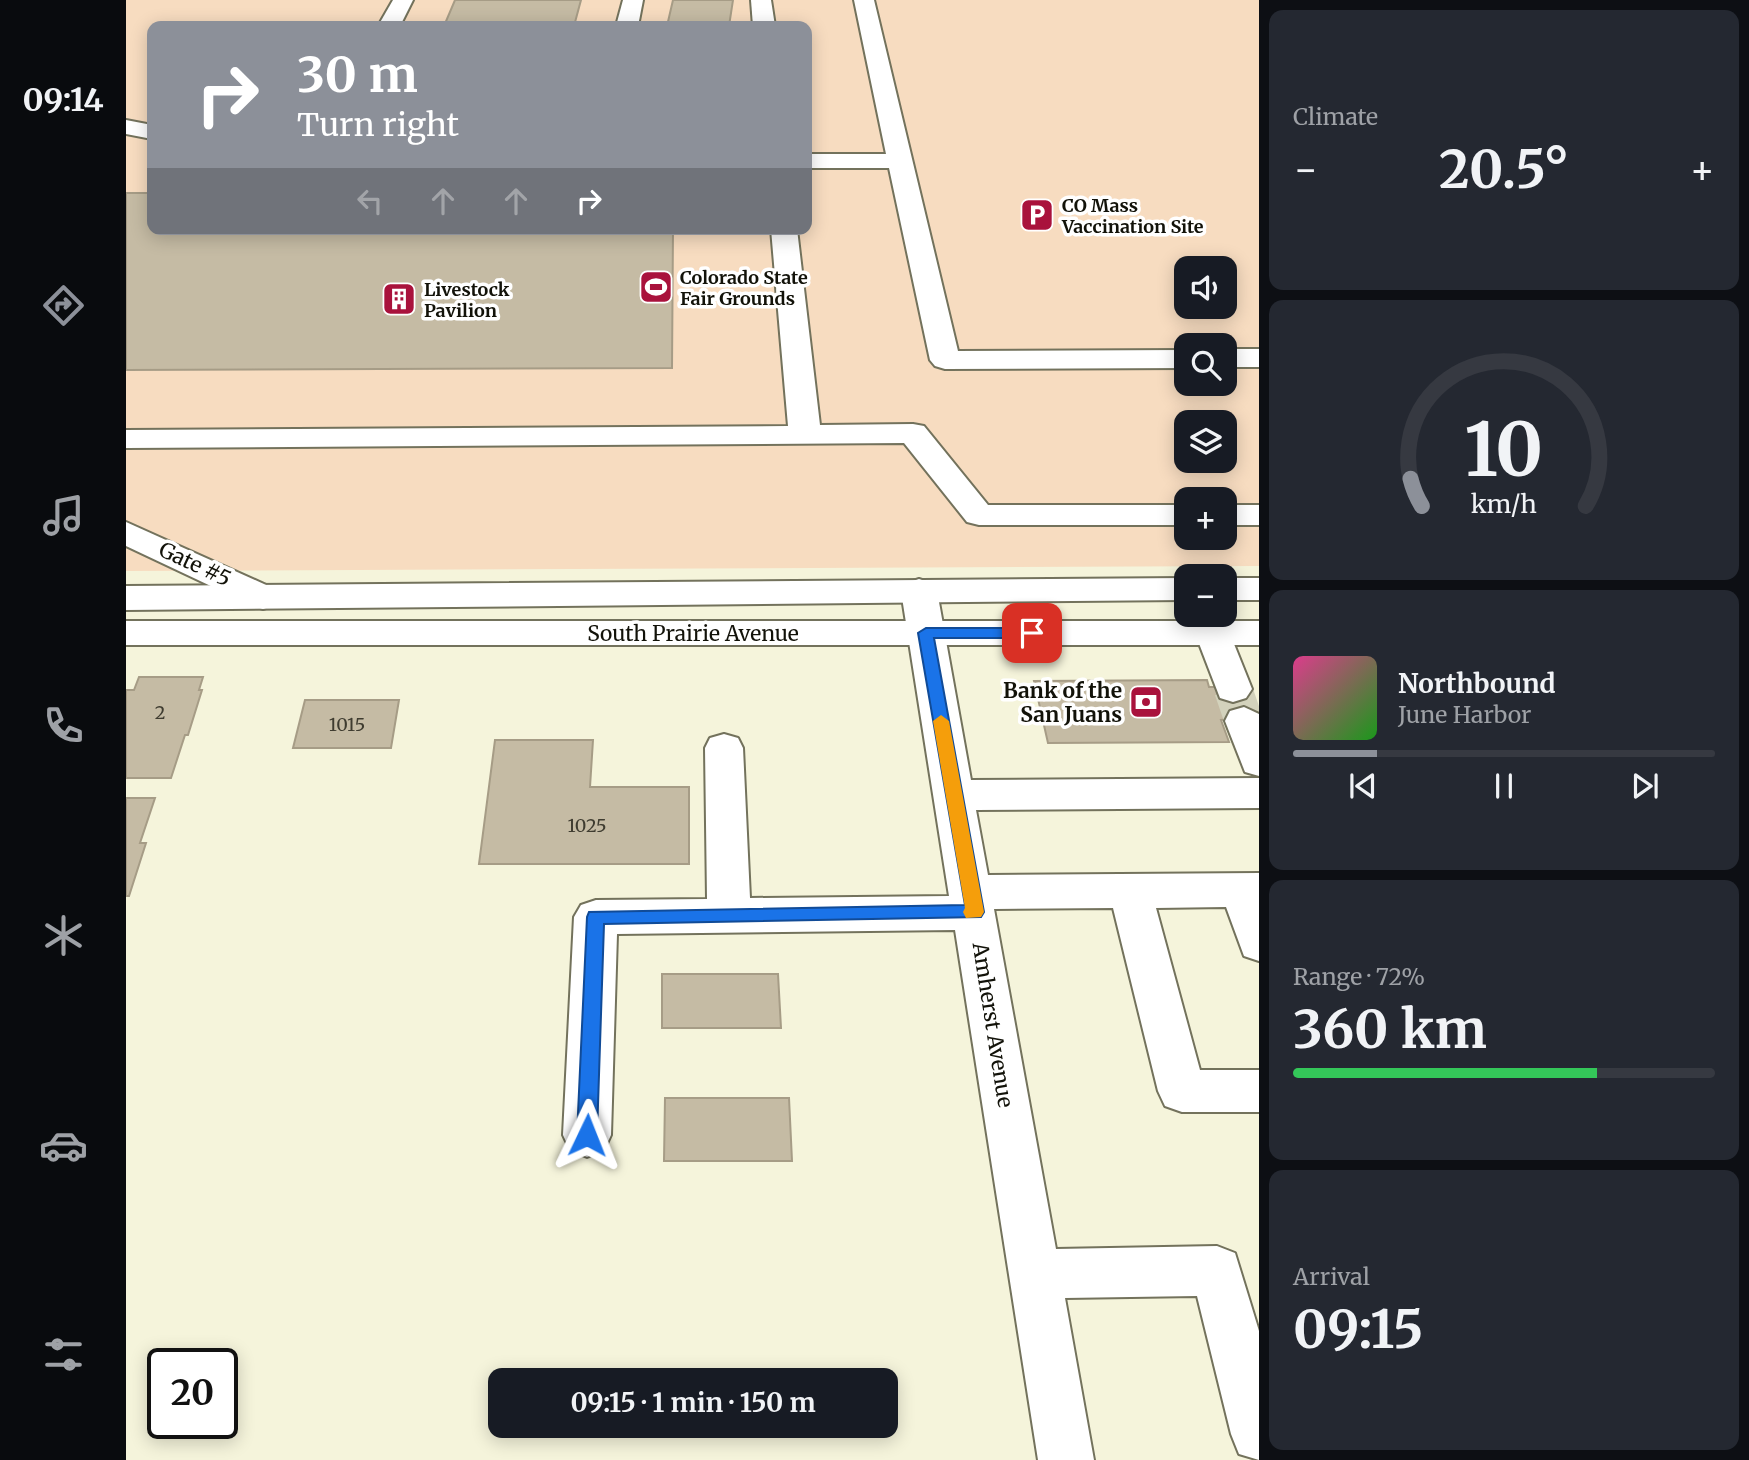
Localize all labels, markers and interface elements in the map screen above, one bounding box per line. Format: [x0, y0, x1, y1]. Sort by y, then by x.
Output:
text: 30 m [297, 44, 418, 105]
icon: right [182, 49, 273, 140]
text: 09:14 [22, 80, 104, 120]
text: Climate [1293, 102, 1378, 131]
text: Turn right [297, 105, 459, 145]
text: 20.5° [1439, 137, 1569, 202]
text: − [1293, 146, 1318, 193]
text: + [1690, 146, 1715, 193]
icon: left [351, 182, 389, 220]
icon: ahead [424, 182, 462, 220]
icon: ahead [497, 182, 535, 220]
icon: right [570, 182, 608, 220]
place label: CO Mass Vaccination Site [1061, 194, 1204, 238]
parking icon: CO Mass Vaccination Site [1018, 196, 1056, 234]
map controls [1174, 256, 1237, 627]
button: sound [1174, 256, 1237, 319]
place label: Colorado State Fair Grounds [680, 266, 808, 310]
sports icon: Colorado State Fair Grounds [637, 268, 675, 306]
place label: Livestock Pavilion [424, 278, 510, 322]
building icon: Livestock Pavilion [380, 280, 418, 318]
icon: directions [39, 281, 88, 330]
button: search [1174, 333, 1237, 396]
text: 10 [1465, 404, 1543, 496]
button: layers [1174, 410, 1237, 473]
button: + [1174, 487, 1237, 550]
text: km/h [1471, 488, 1537, 520]
icon: music [39, 491, 88, 540]
street label: Gate #5 [155, 536, 235, 592]
button: − [1174, 564, 1237, 627]
pin [1002, 603, 1062, 663]
icon: arrive [1013, 614, 1051, 652]
street label: South Prairie Avenue [587, 620, 799, 647]
text: Northbound [1398, 667, 1556, 700]
place label: Bank of the San Juans [1003, 677, 1122, 728]
bank icon: Bank of the San Juans [1127, 683, 1165, 721]
text: June Harbor [1398, 700, 1531, 729]
icon: phone [39, 701, 88, 750]
house number: 2 [155, 701, 165, 724]
house number: 1015 [329, 713, 365, 736]
icon: previous [1344, 767, 1382, 805]
icon: pause [1485, 767, 1523, 805]
icon: next [1626, 767, 1664, 805]
house number: 1025 [568, 814, 606, 837]
icon: climate [39, 911, 88, 960]
street label: Amherst Avenue [966, 940, 1019, 1109]
text: Range · 72% [1293, 962, 1425, 991]
text: 360 km [1293, 997, 1487, 1062]
position arrow [550, 1098, 624, 1172]
icon: car [39, 1121, 88, 1170]
text: Arrival [1293, 1262, 1370, 1291]
text: 09:15 [1293, 1297, 1423, 1362]
icon: filters [39, 1330, 88, 1379]
speed limit sign: 20 [147, 1348, 238, 1439]
text: 09:15 · 1 min · 150 m [570, 1386, 816, 1419]

